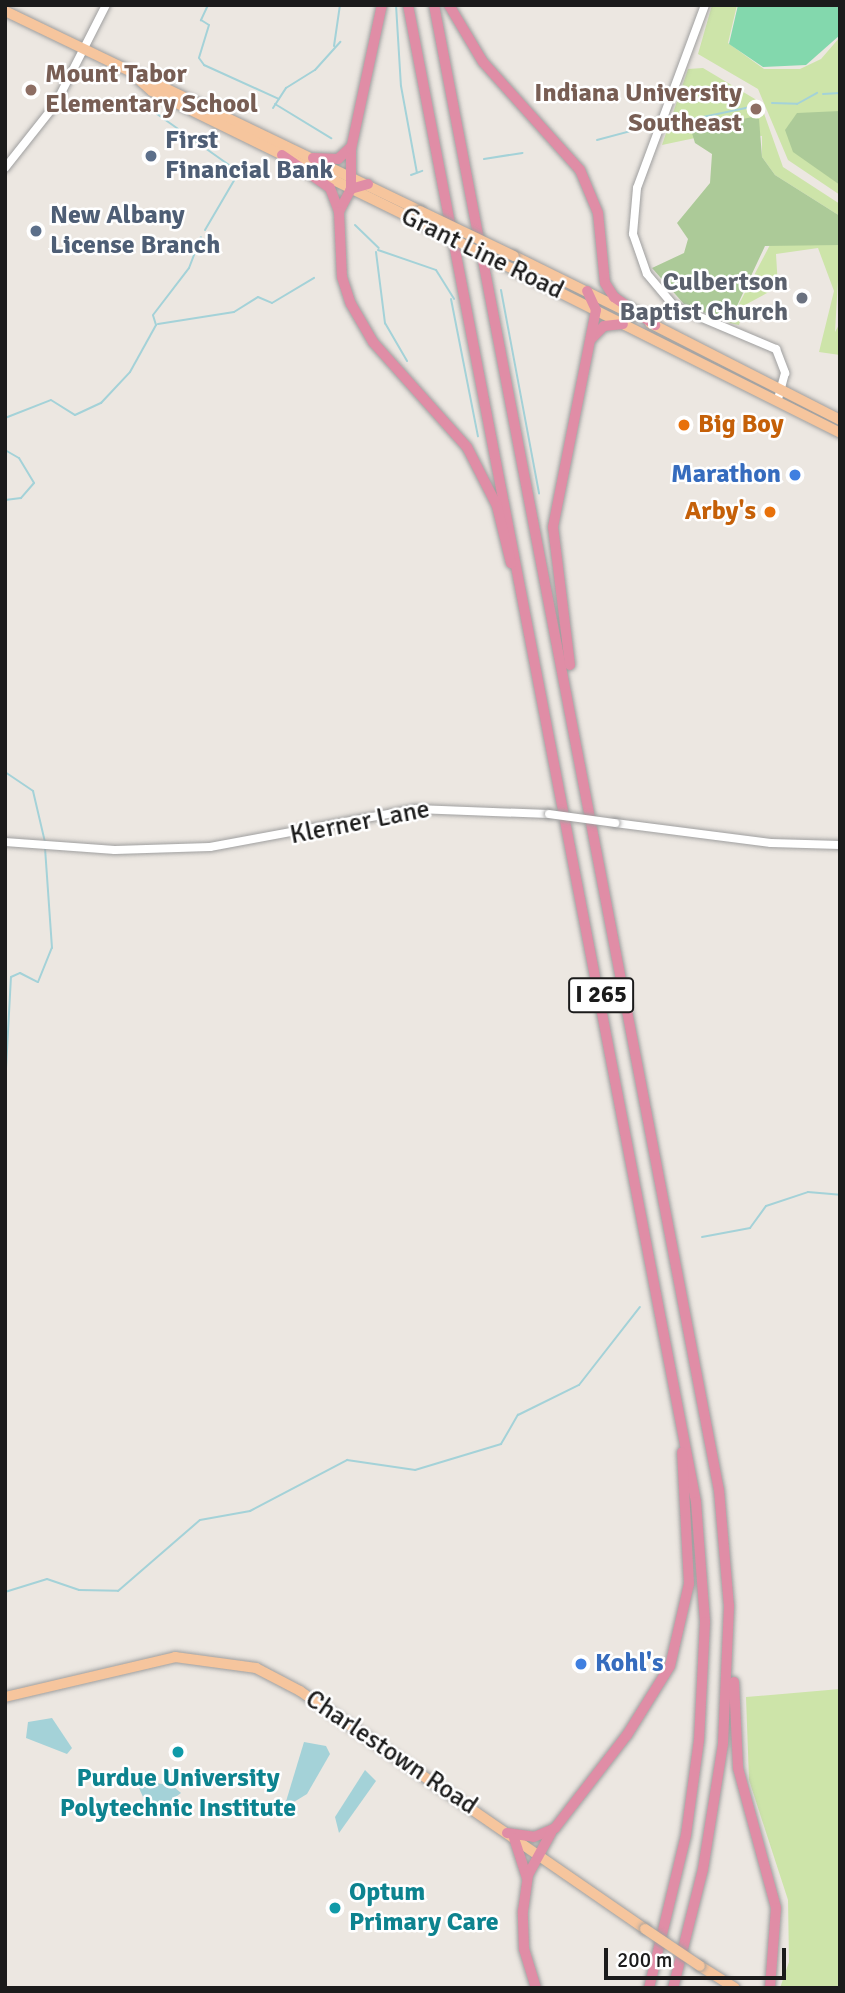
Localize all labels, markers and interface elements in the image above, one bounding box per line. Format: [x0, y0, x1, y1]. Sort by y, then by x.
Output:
place label: Mount Tabor Elementary School [45, 59, 258, 120]
place label: Indiana University Southeast [534, 78, 742, 140]
marker: Mount Tabor Elementary School [23, 82, 39, 98]
marker: Indiana University Southeast [748, 101, 764, 117]
place label: First Financial Bank [165, 125, 333, 186]
marker: First Financial Bank [143, 148, 159, 164]
place label: New Albany License Branch [50, 200, 220, 262]
street label: Grant Line Road [396, 201, 568, 307]
marker: New Albany License Branch [28, 223, 44, 239]
place label: Culbertson Baptist Church [620, 267, 788, 328]
marker: Culbertson Baptist Church [794, 290, 810, 306]
place label: Big Boy [698, 409, 784, 441]
marker: Big Boy [676, 417, 692, 433]
place label: Marathon [671, 459, 781, 491]
marker: Marathon [787, 467, 803, 483]
place label: Arby's [685, 496, 756, 528]
marker: Arby's [762, 504, 778, 520]
street label: Klerner Lane [288, 794, 432, 852]
road number: I 265 [568, 974, 634, 1015]
place label: Kohl's [595, 1648, 663, 1680]
marker: Kohl's [573, 1656, 589, 1672]
street label: Charlestown Road [299, 1684, 483, 1822]
marker: Purdue University Polytechnic Institute [170, 1744, 186, 1760]
place label: Purdue University Polytechnic Institute [60, 1763, 296, 1824]
place label: Optum Primary Care [349, 1877, 499, 1938]
marker: Optum Primary Care [327, 1900, 343, 1916]
scale bar [607, 1934, 789, 1978]
text: 200 m [617, 1947, 672, 1973]

